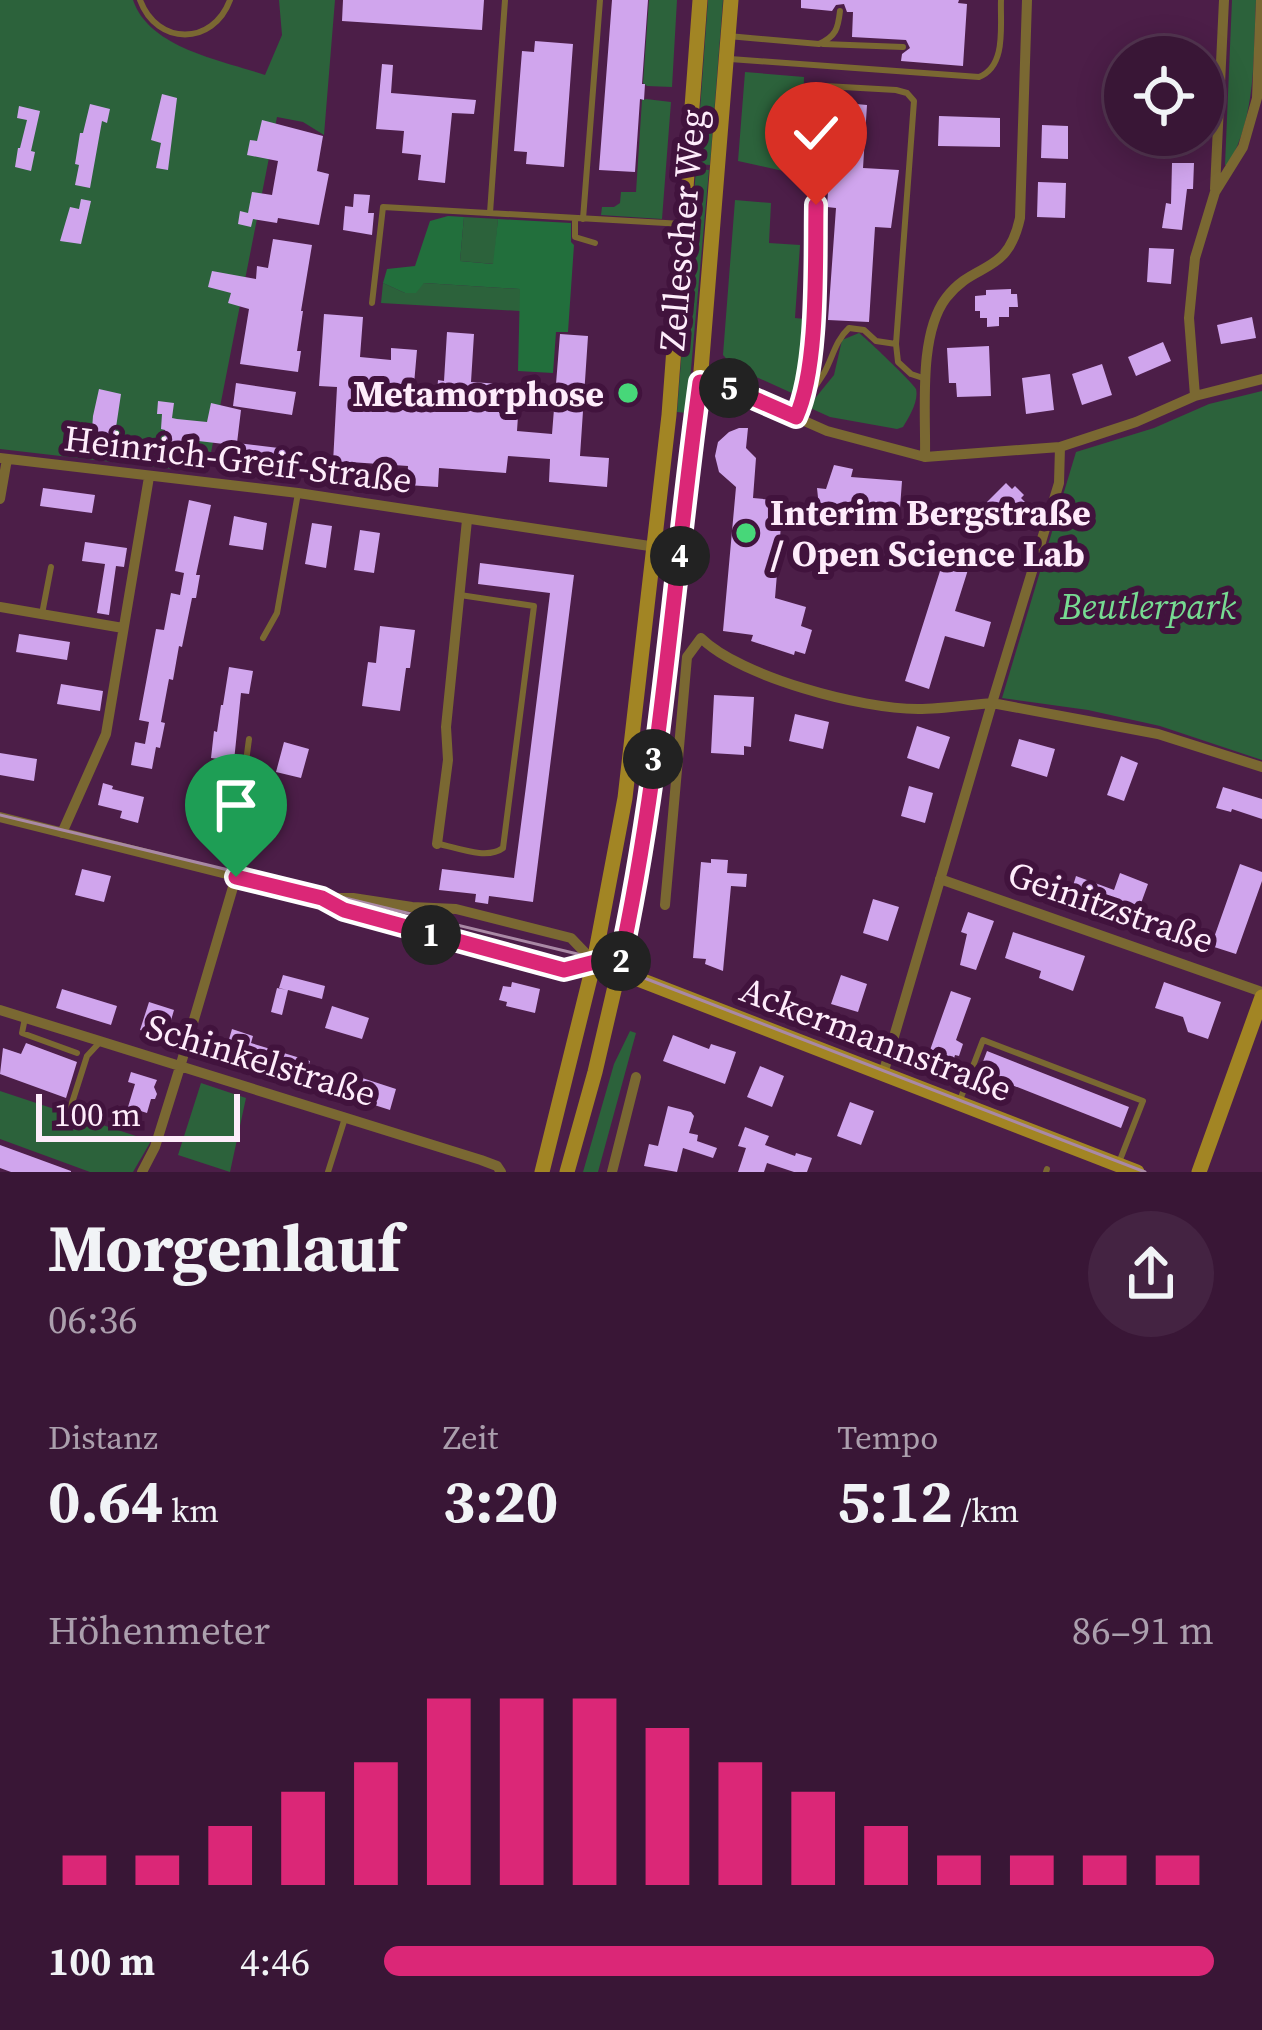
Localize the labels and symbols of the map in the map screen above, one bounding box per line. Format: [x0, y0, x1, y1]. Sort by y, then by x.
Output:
pin [765, 82, 867, 205]
street label: Zellescher Weg [647, 107, 717, 353]
pin: 5 [699, 358, 759, 418]
place label: Metamorphose [353, 369, 604, 418]
marker: Metamorphose [615, 380, 641, 406]
street label: Heinrich-Greif-Straße [61, 413, 415, 505]
place label: Interim Bergstraße / Open Science Lab [770, 488, 1091, 578]
marker: Interim Bergstraße / Open Science Lab [733, 520, 759, 546]
pin: 4 [650, 526, 710, 586]
park label: Beutlerpark [1059, 582, 1237, 631]
pin: 3 [623, 729, 683, 789]
pin [185, 754, 287, 877]
street label: Geinitzstraße [1002, 849, 1220, 965]
pin: 1 [401, 905, 461, 965]
pin: 2 [591, 931, 651, 991]
street label: Ackermannstraße [733, 965, 1019, 1113]
street label: Schinkelstraße [140, 1002, 382, 1118]
scale bar [36, 1088, 240, 1141]

